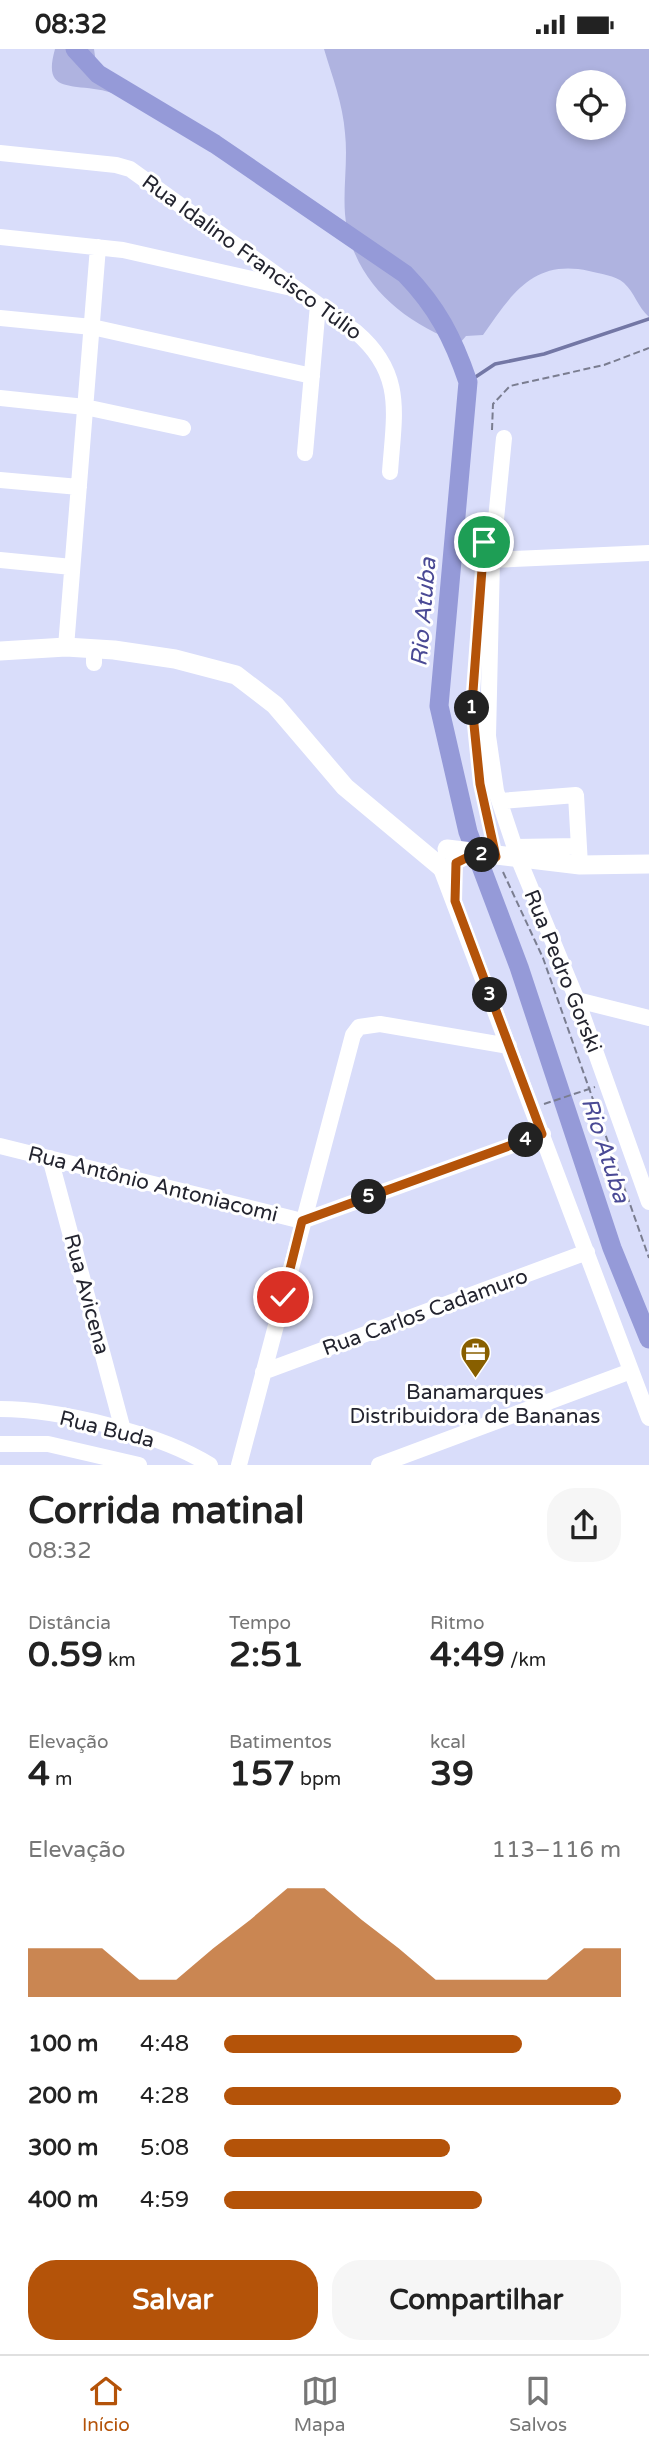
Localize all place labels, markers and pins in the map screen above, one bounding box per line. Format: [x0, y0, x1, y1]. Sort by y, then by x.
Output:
pin [454, 512, 514, 572]
pin: 1 [454, 691, 490, 725]
pin: 2 [464, 837, 500, 873]
pin: 3 [472, 977, 508, 1013]
pin: 4 [508, 1123, 544, 1157]
pin: 5 [352, 1179, 386, 1215]
pin [253, 1267, 313, 1327]
office icon: Banamarques Distribuidora de Bananas [458, 1335, 492, 1379]
place label: Banamarques Distribuidora de Bananas [350, 1380, 600, 1429]

